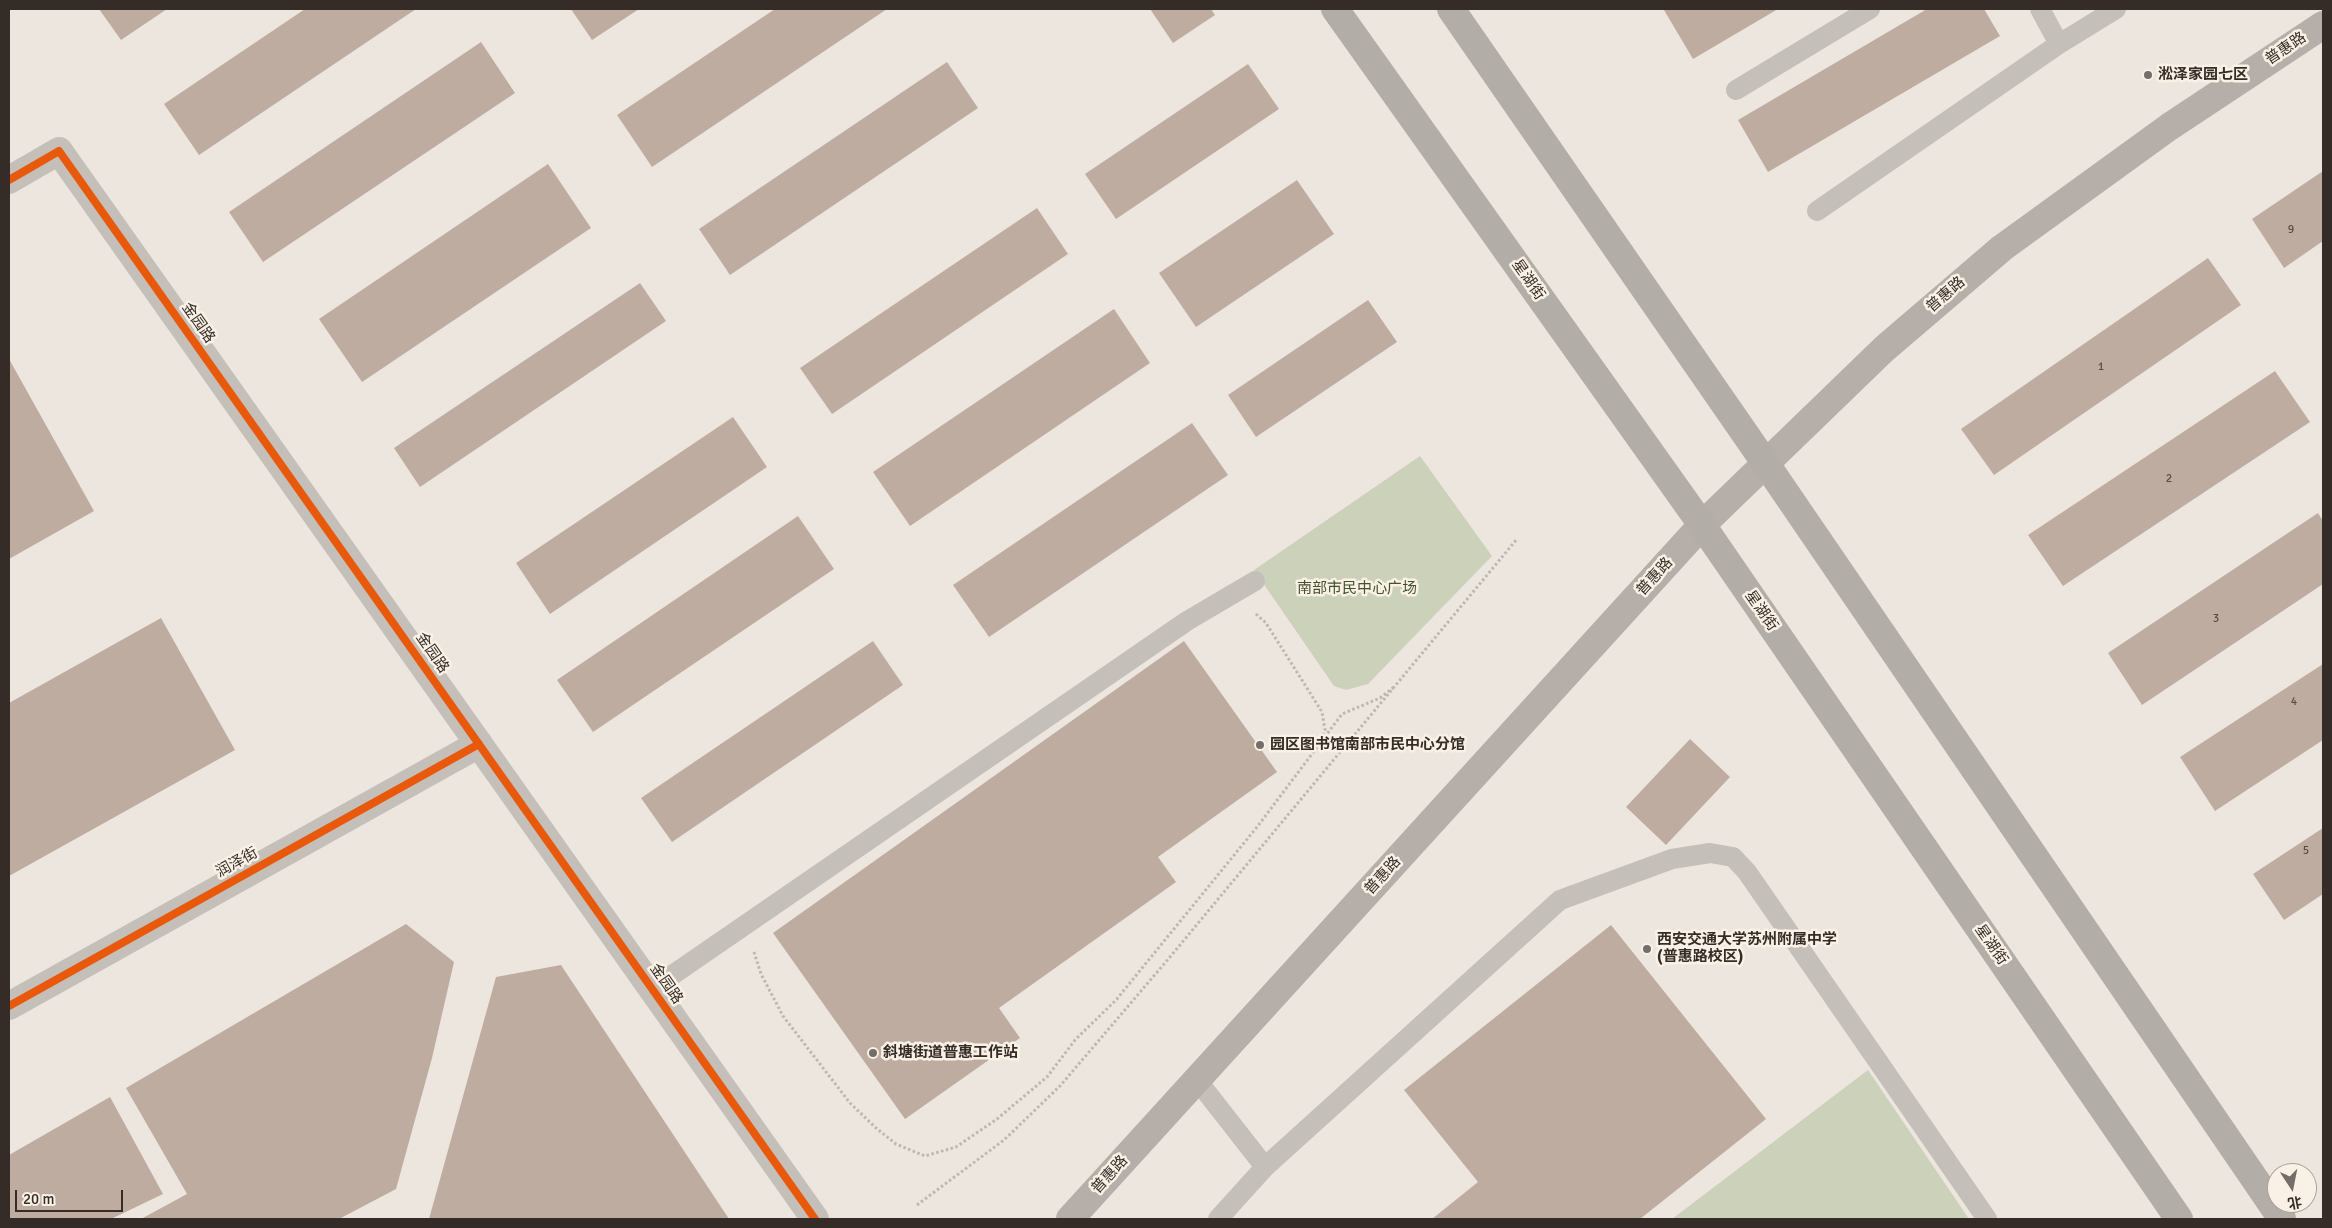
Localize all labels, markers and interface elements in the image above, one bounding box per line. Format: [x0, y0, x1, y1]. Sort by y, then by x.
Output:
street label: 普惠路 [2262, 29, 2310, 69]
place label: 淞泽家园七区 [2158, 66, 2248, 84]
marker: 淞泽家园七区 [2142, 69, 2154, 81]
house number: 9 [2288, 223, 2294, 237]
street label: 星湖街 [1508, 256, 1548, 304]
street label: 普惠路 [1923, 273, 1969, 317]
street label: 金园路 [178, 299, 218, 347]
house number: 1 [2098, 360, 2104, 374]
house number: 2 [2166, 472, 2172, 486]
street label: 普惠路 [1633, 554, 1677, 600]
park label: 南部市民中心广场 [1297, 580, 1417, 598]
street label: 星湖街 [1741, 587, 1781, 635]
house number: 3 [2213, 612, 2219, 626]
street label: 金园路 [412, 629, 452, 677]
house number: 4 [2291, 695, 2297, 709]
place label: 园区图书馆南部市民中心分馆 [1270, 736, 1465, 754]
marker: 园区图书馆南部市民中心分馆 [1254, 739, 1266, 751]
street label: 润泽街 [213, 844, 261, 882]
house number: 5 [2303, 844, 2309, 858]
street label: 普惠路 [1361, 853, 1405, 899]
street label: 星湖街 [1971, 921, 2011, 969]
place label: 西安交通大学苏州附属中学 (普惠路校区) [1657, 931, 1837, 966]
marker: 西安交通大学苏州附属中学 (普惠路校区) [1641, 943, 1653, 955]
street label: 金园路 [646, 960, 686, 1008]
place label: 斜塘街道普惠工作站 [883, 1044, 1018, 1062]
marker: 斜塘街道普惠工作站 [867, 1047, 879, 1059]
street label: 普惠路 [1088, 1152, 1132, 1198]
north arrow [2267, 1163, 2317, 1213]
scale bar [18, 1180, 125, 1212]
text: 20 m [23, 1190, 54, 1208]
text: 北 [2286, 1193, 2303, 1212]

